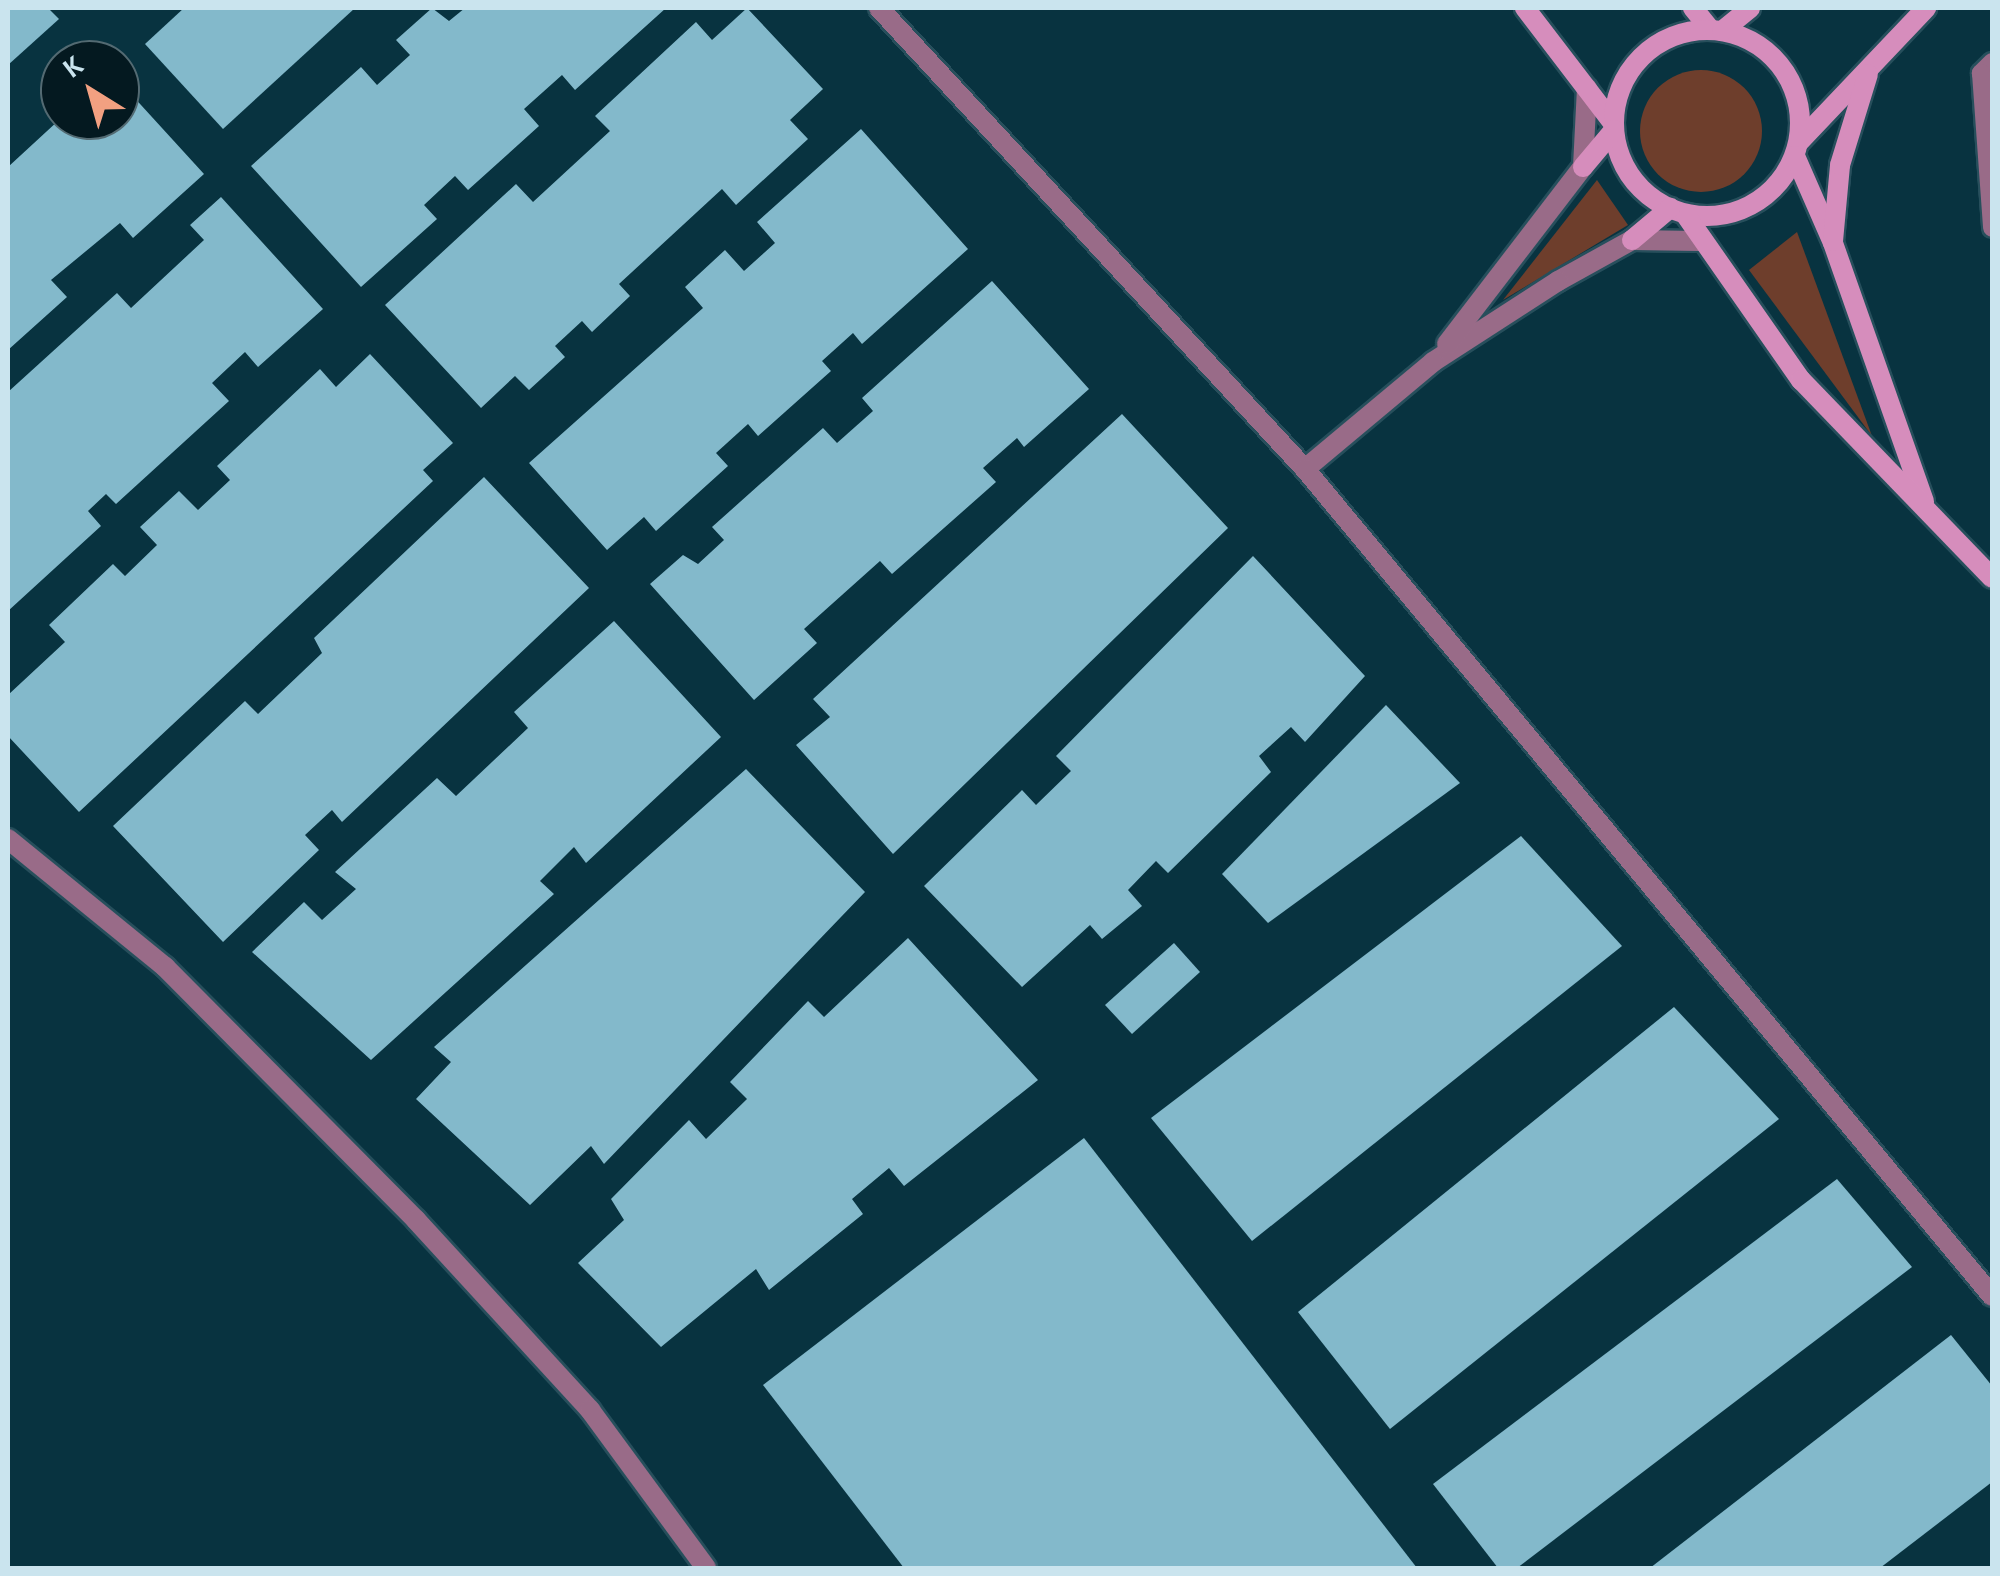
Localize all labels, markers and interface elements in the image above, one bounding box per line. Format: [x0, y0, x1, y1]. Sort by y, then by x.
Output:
north arrow [40, 40, 140, 140]
text: K [58, 52, 88, 84]

